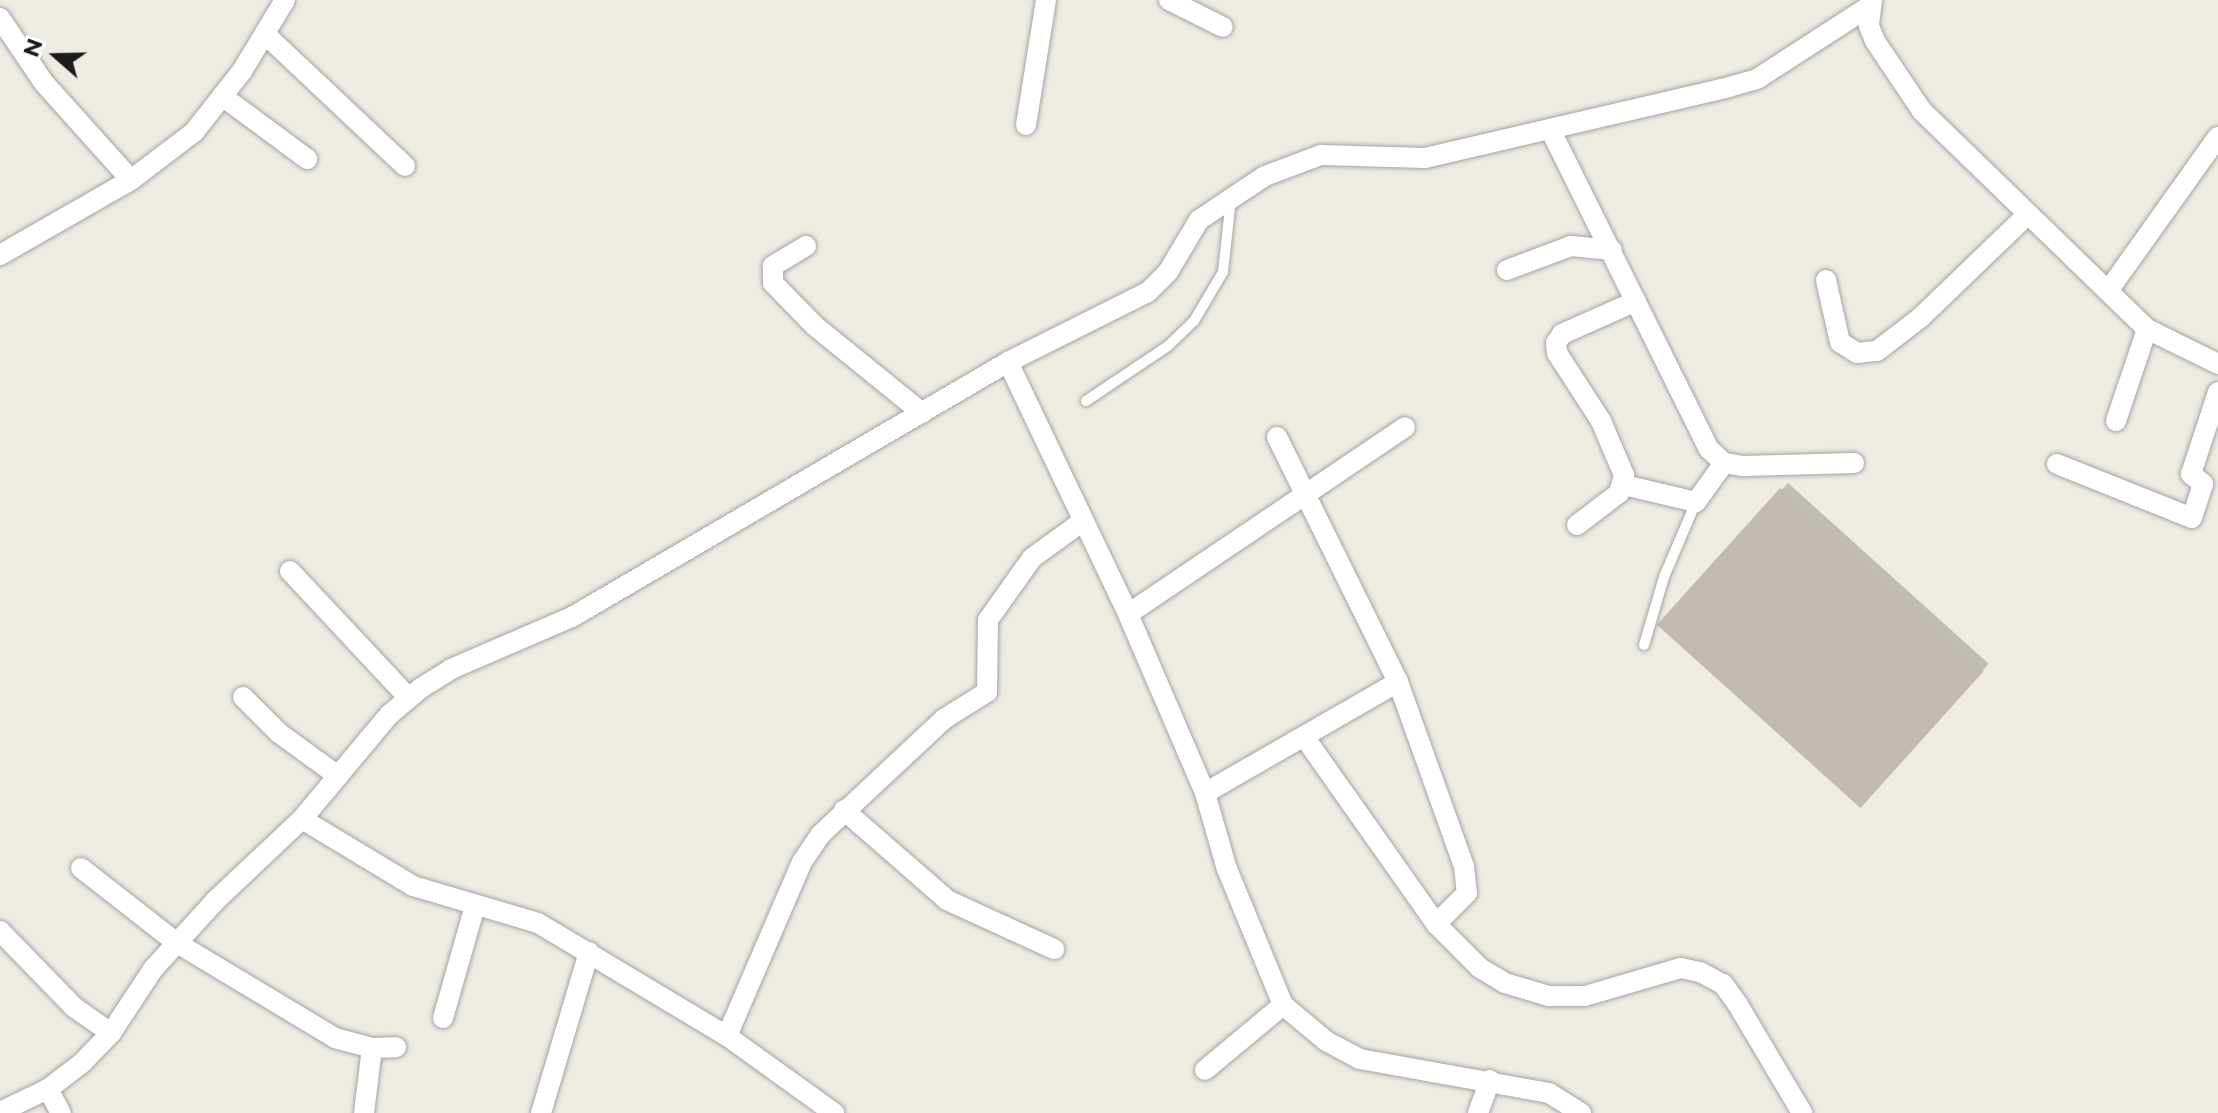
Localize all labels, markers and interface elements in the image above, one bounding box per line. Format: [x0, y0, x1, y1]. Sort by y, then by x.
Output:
north arrow [16, 16, 96, 96]
text: N [17, 35, 49, 61]

